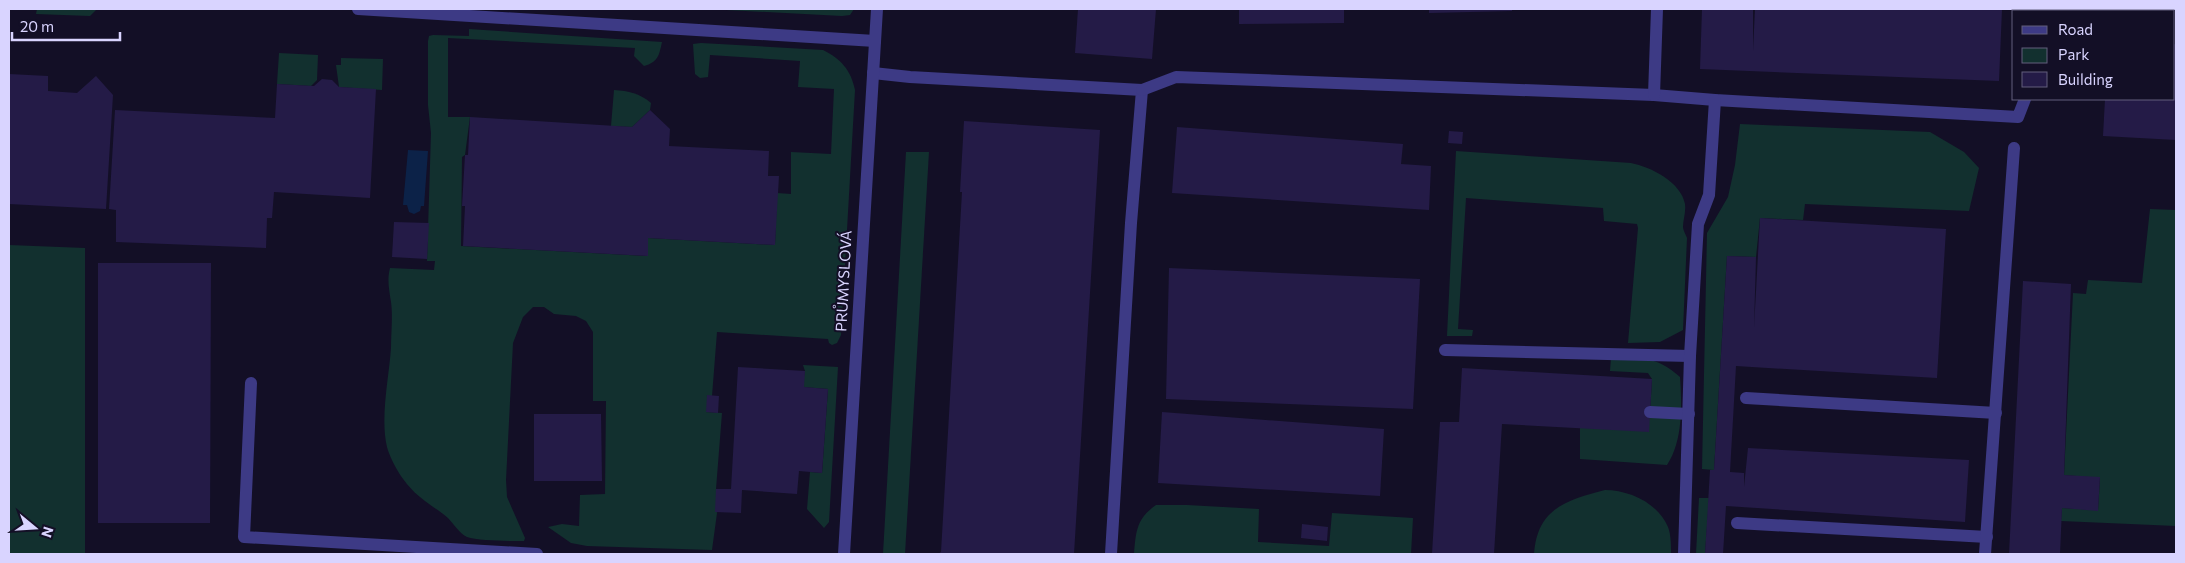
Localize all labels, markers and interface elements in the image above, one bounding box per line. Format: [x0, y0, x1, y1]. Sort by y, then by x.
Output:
scale bar [12, 10, 120, 42]
legend [2012, 10, 2175, 100]
text: 20 m [20, 17, 54, 35]
text: Road [2058, 20, 2093, 38]
text: Park [2058, 45, 2089, 63]
text: Building [2058, 70, 2113, 88]
street label: PRŮMYSLOVÁ [830, 230, 855, 332]
north arrow [10, 503, 60, 553]
text: N [38, 525, 58, 540]

